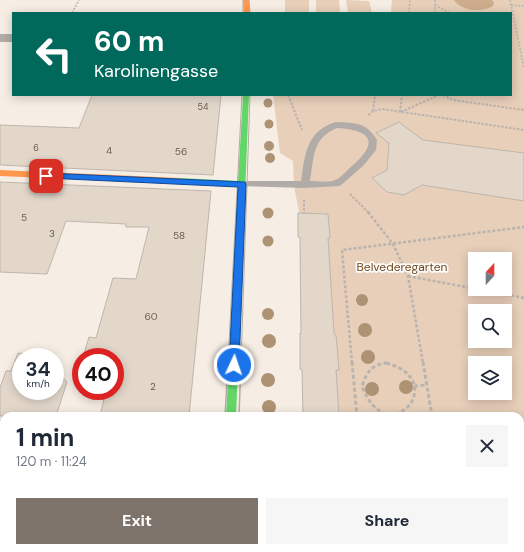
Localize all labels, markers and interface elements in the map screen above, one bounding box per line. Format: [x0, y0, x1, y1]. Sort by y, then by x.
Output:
text: 60 m [94, 23, 164, 60]
icon: left [28, 28, 80, 80]
text: Karolinengasse [94, 59, 218, 83]
house number: 54 [198, 101, 209, 113]
house number: 6 [33, 142, 39, 154]
house number: 4 [106, 144, 112, 157]
house number: 56 [175, 145, 187, 158]
pin [29, 159, 63, 193]
icon: arrive [35, 165, 57, 187]
house number: 5 [21, 211, 27, 224]
house number: 3 [49, 227, 55, 240]
house number: 58 [173, 229, 185, 242]
north arrow [468, 252, 512, 296]
map controls [468, 252, 512, 400]
park label: Belvederegarten [357, 259, 448, 275]
button: search [468, 304, 512, 348]
house number: 60 [144, 310, 158, 323]
position arrow [213, 344, 255, 386]
speed limit sign: 40 [72, 348, 124, 400]
text: 34 [25, 356, 51, 382]
button: layers [468, 356, 512, 400]
text: km/h [26, 377, 50, 390]
house number: 2 [150, 380, 156, 393]
text: 1 min [16, 422, 74, 453]
button: close [466, 425, 508, 467]
text: 120 m · 11:24 [16, 453, 87, 470]
button: Exit [16, 498, 258, 544]
button: Share [266, 498, 508, 544]

